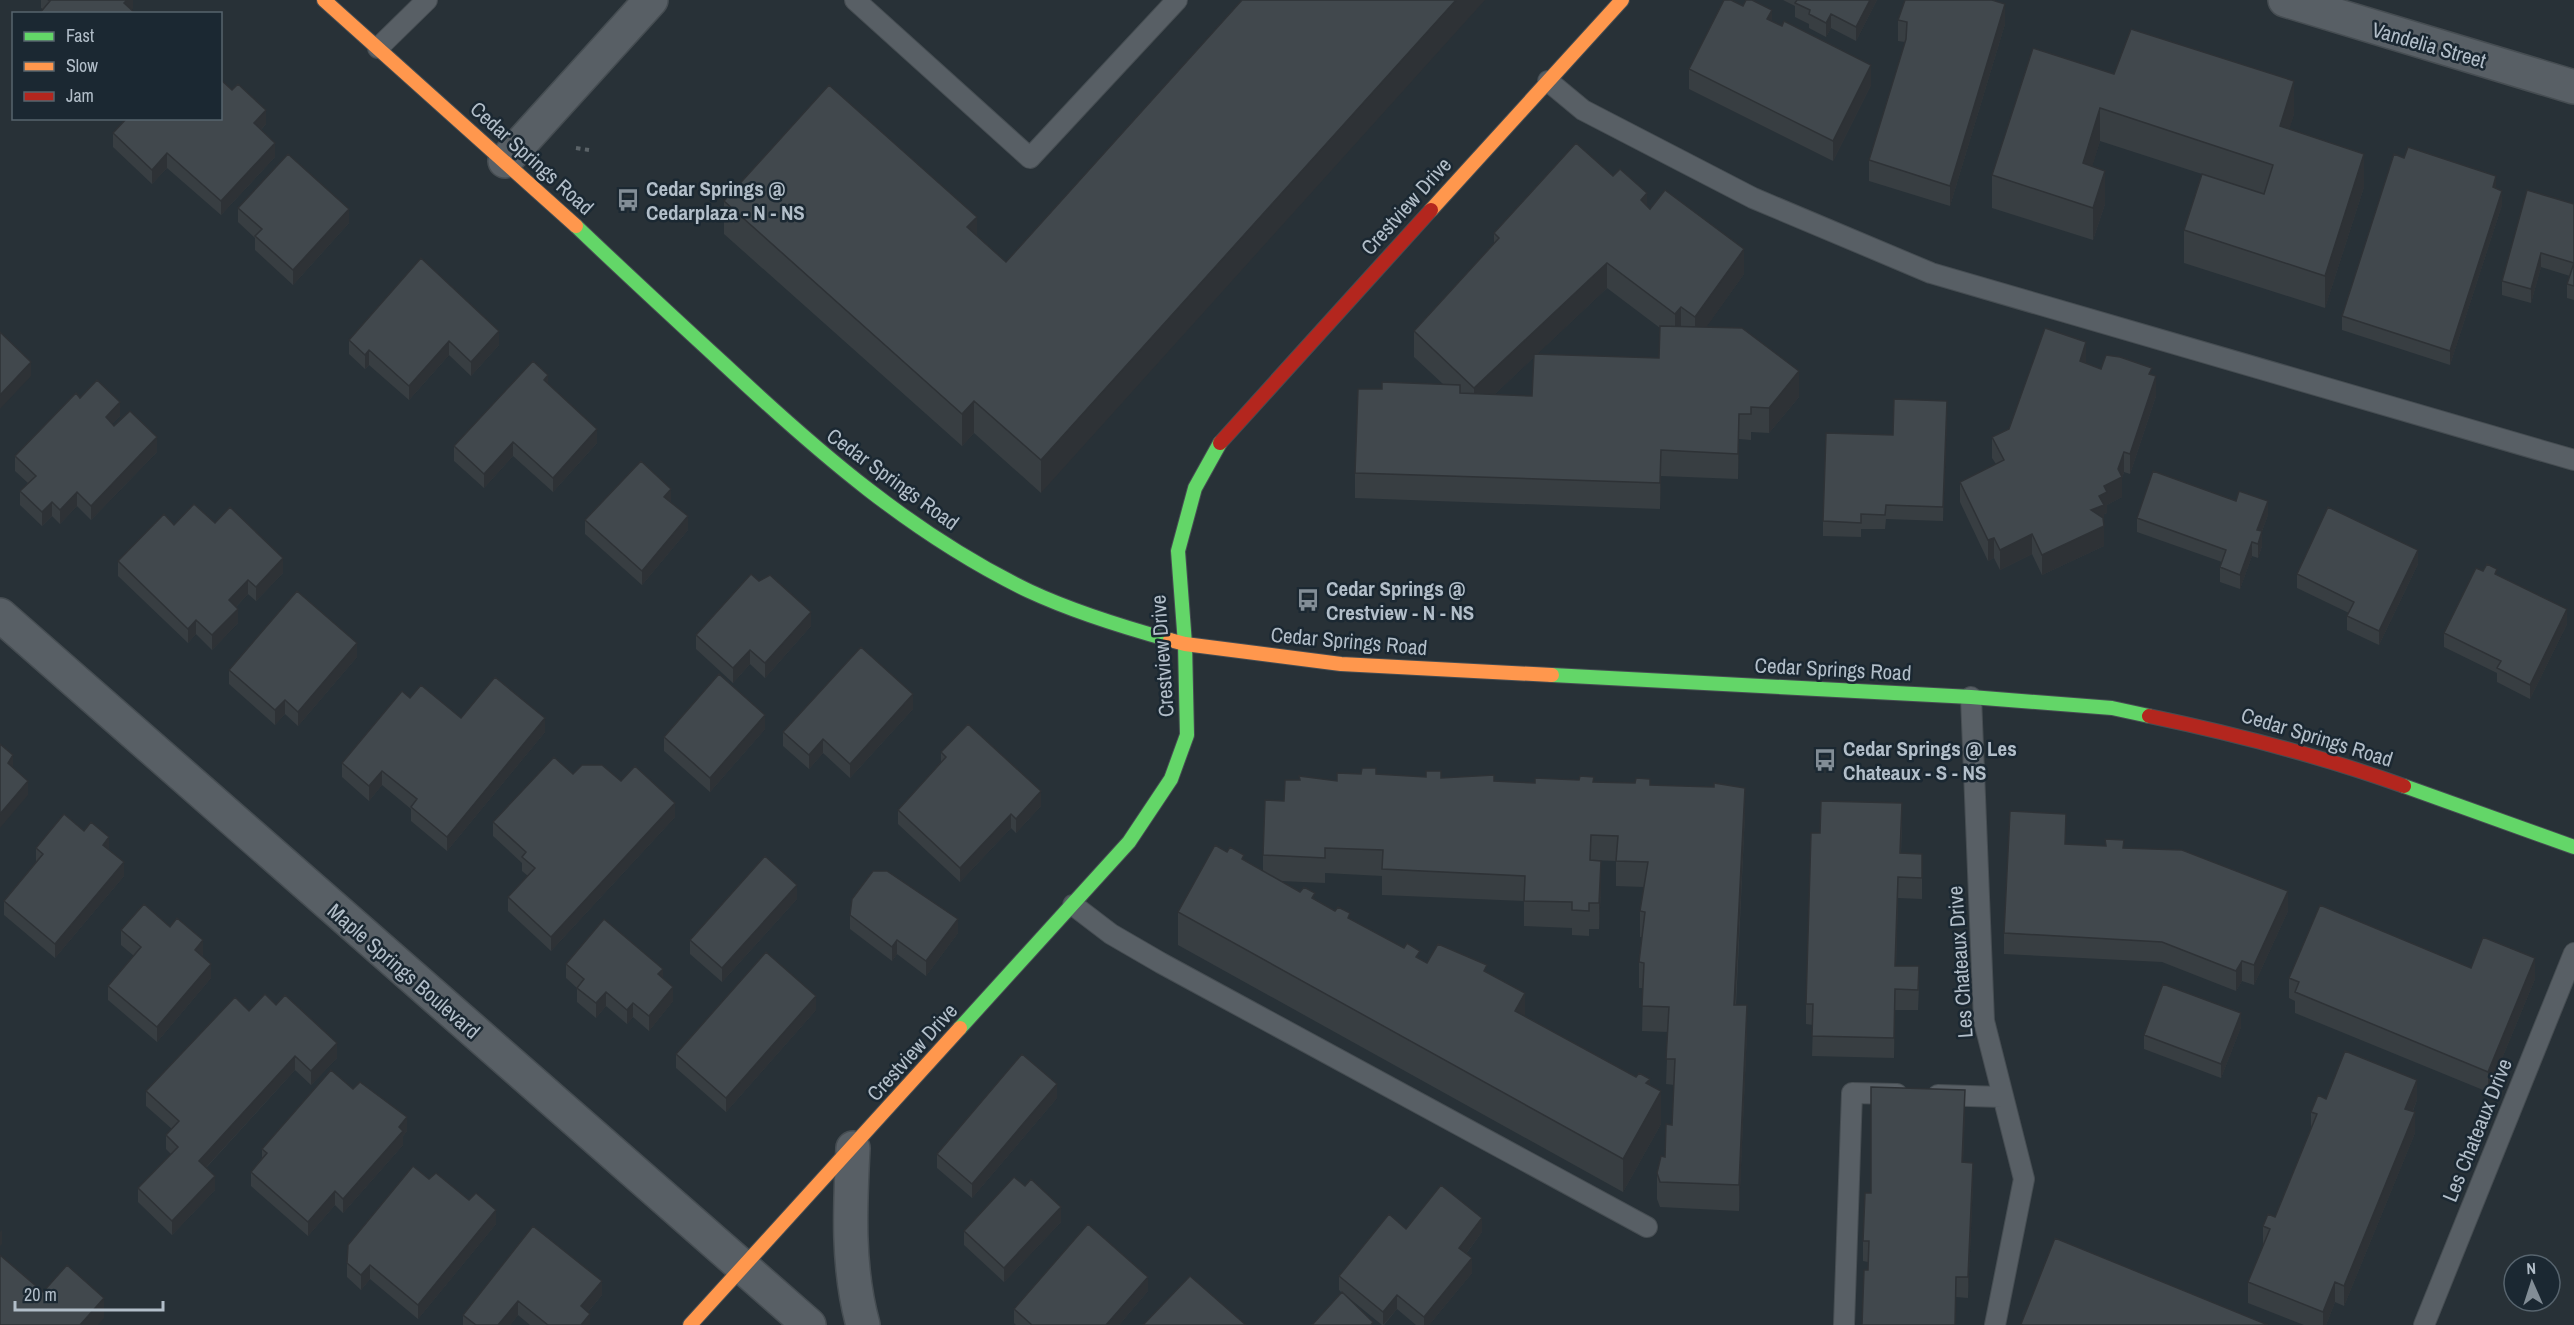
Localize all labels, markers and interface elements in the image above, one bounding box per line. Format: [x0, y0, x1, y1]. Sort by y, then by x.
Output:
legend [12, 12, 222, 120]
street label: Vandelia Street [2369, 15, 2490, 75]
text: Fast [66, 23, 94, 48]
text: Slow [66, 53, 98, 78]
text: Jam [66, 83, 94, 108]
street label: Cedar Springs Road [464, 95, 600, 221]
street label: Crestview Drive [1354, 151, 1458, 261]
place label: Cedar Springs @ Cedarplaza - N - NS [646, 174, 805, 227]
bus stop icon: Cedar Springs @ Cedarplaza - N - NS [615, 187, 641, 213]
street label: Cedar Springs Road [821, 421, 965, 537]
place label: Cedar Springs @ Crestview - N - NS [1326, 574, 1474, 627]
bus stop icon: Cedar Springs @ Crestview - N - NS [1295, 587, 1321, 613]
street label: Crestview Drive [1143, 594, 1181, 718]
street label: Cedar Springs Road [1270, 620, 1428, 662]
street label: Cedar Springs Road [1754, 650, 1912, 688]
street label: Cedar Springs Road [2238, 700, 2396, 774]
place label: Cedar Springs @ Les Chateaux - S - NS [1843, 734, 2017, 787]
bus stop icon: Cedar Springs @ Les Chateaux - S - NS [1812, 747, 1838, 773]
street label: Les Chateaux Drive [1940, 885, 1980, 1039]
street label: Maple Springs Boulevard [322, 897, 486, 1045]
street label: Crestview Drive [860, 997, 964, 1107]
street label: Les Chateaux Drive [2435, 1054, 2519, 1206]
north arrow [2502, 1253, 2562, 1313]
text: N [2526, 1257, 2537, 1279]
scale bar [15, 1274, 164, 1312]
text: 20 m [24, 1282, 57, 1307]

